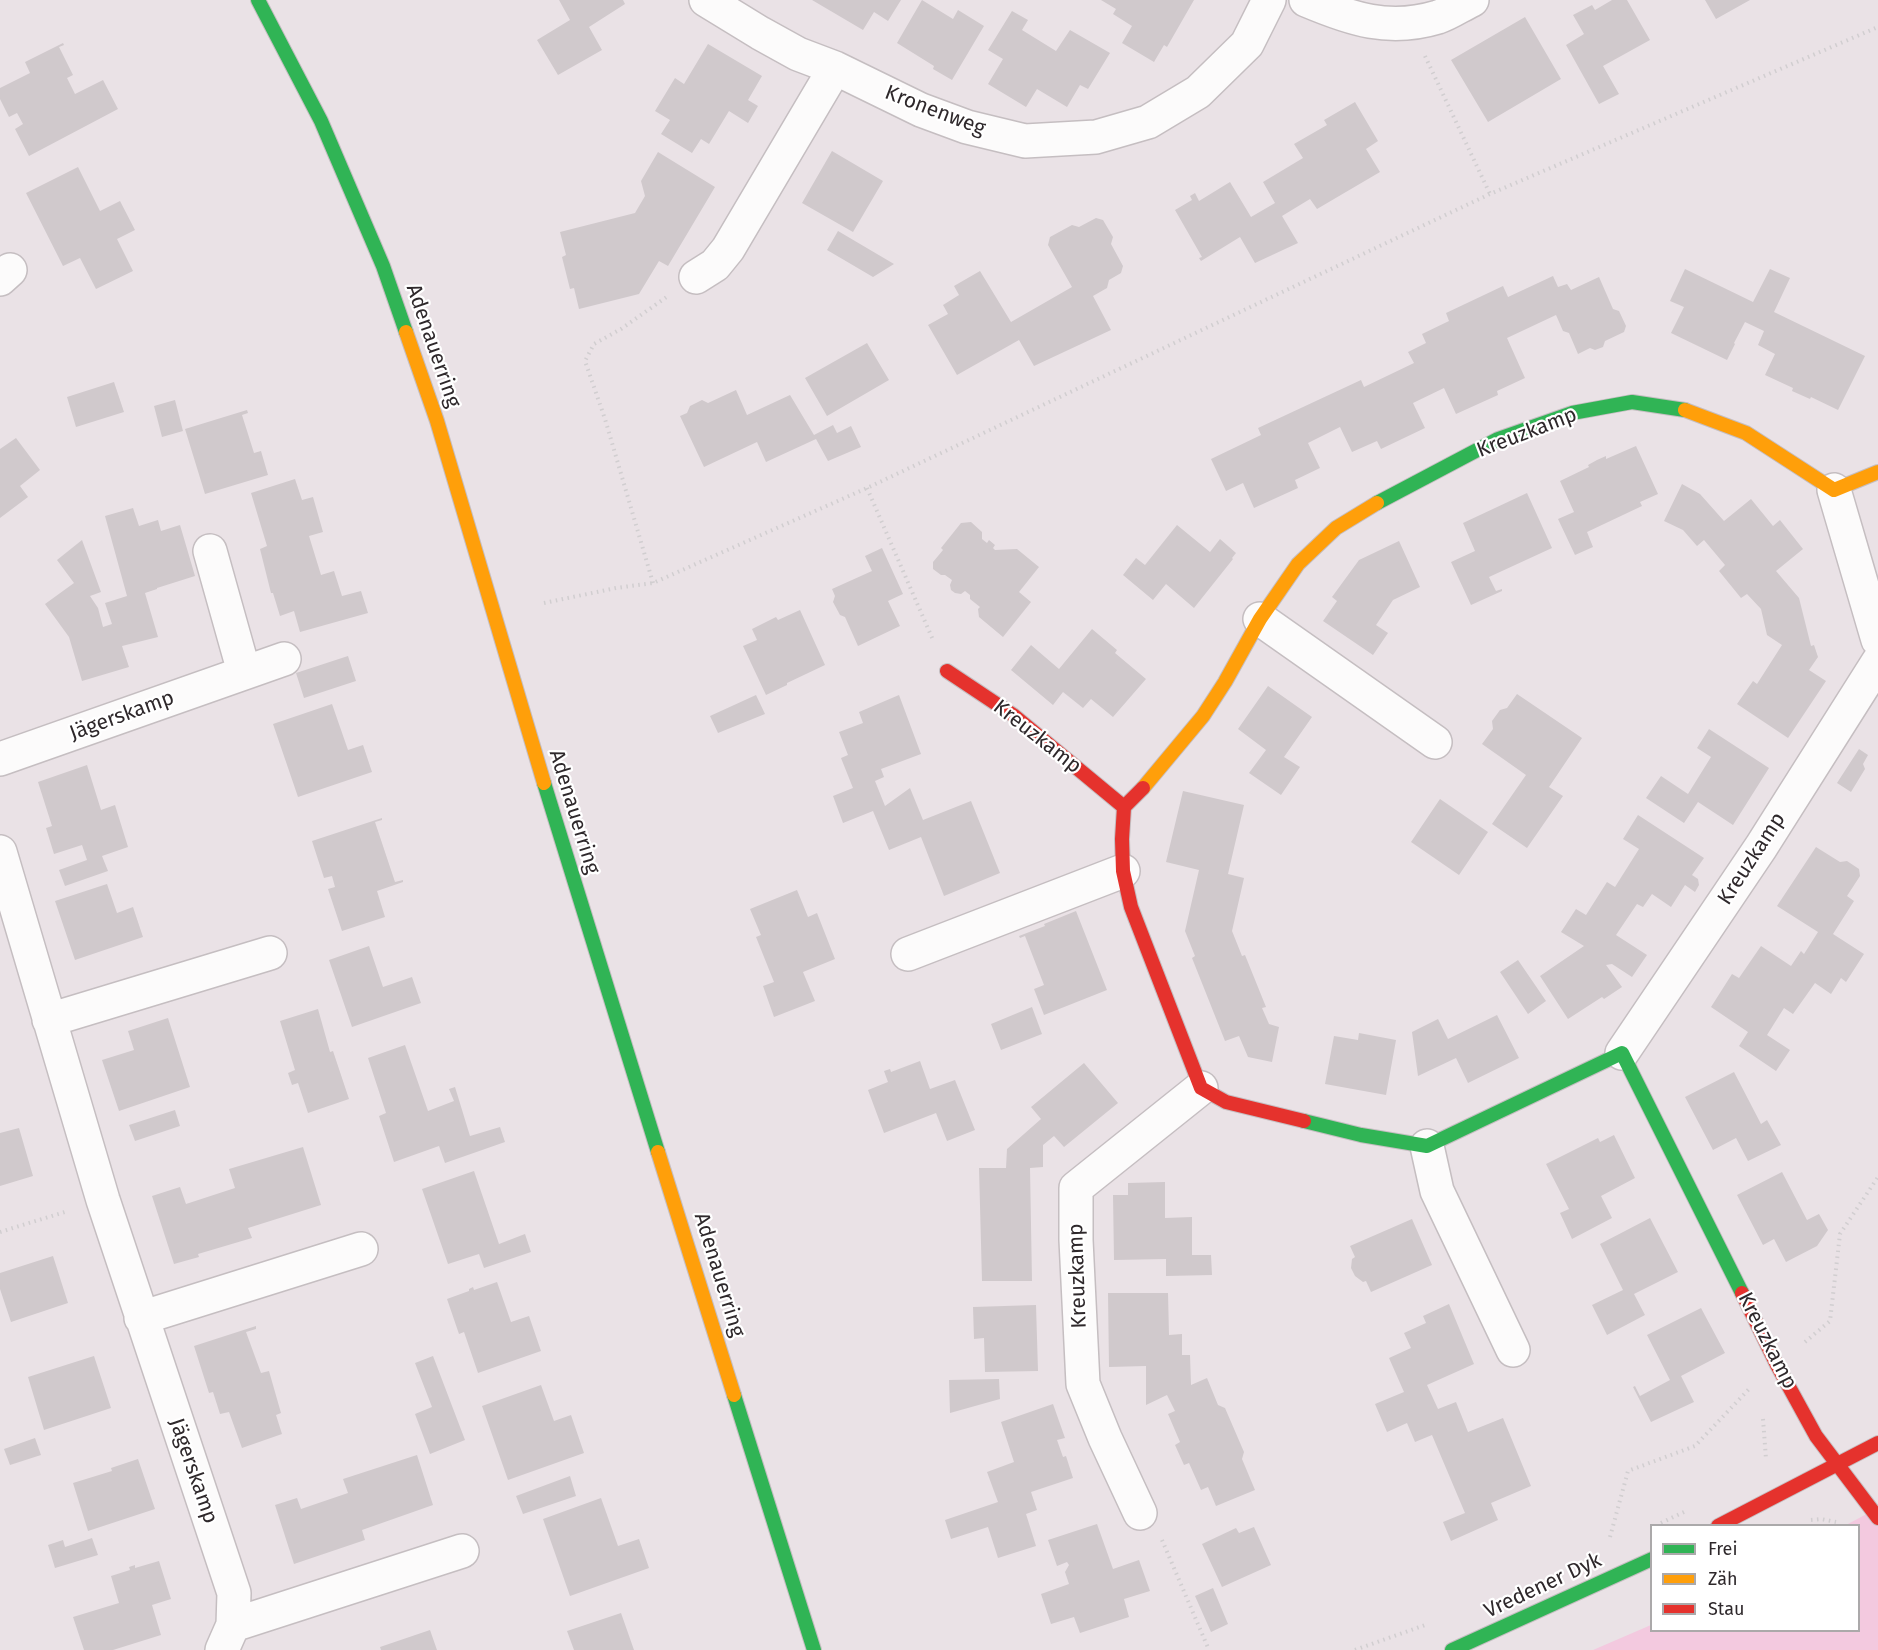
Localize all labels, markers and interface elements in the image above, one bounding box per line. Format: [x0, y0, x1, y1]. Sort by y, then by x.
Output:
street label: Kronenweg [881, 80, 989, 142]
street label: Adenauerring [400, 281, 466, 411]
street label: Kreuzkamp [1473, 402, 1581, 464]
street label: Jägerskamp [66, 685, 178, 747]
street label: Kreuzkamp [988, 695, 1086, 779]
street label: Adenauerring [543, 747, 605, 877]
street label: Kreuzkamp [1713, 808, 1791, 910]
street label: Adenauerring [688, 1210, 750, 1340]
street label: Kreuzkamp [1064, 1223, 1092, 1329]
street label: Kreuzkamp [1732, 1288, 1802, 1394]
street label: Jägerskamp [163, 1415, 223, 1527]
legend [1650, 1524, 1860, 1632]
text: Frei [1708, 1538, 1738, 1560]
street label: Vredener Dyk [1480, 1548, 1606, 1624]
text: Zäh [1708, 1568, 1737, 1590]
text: Stau [1708, 1598, 1744, 1620]

